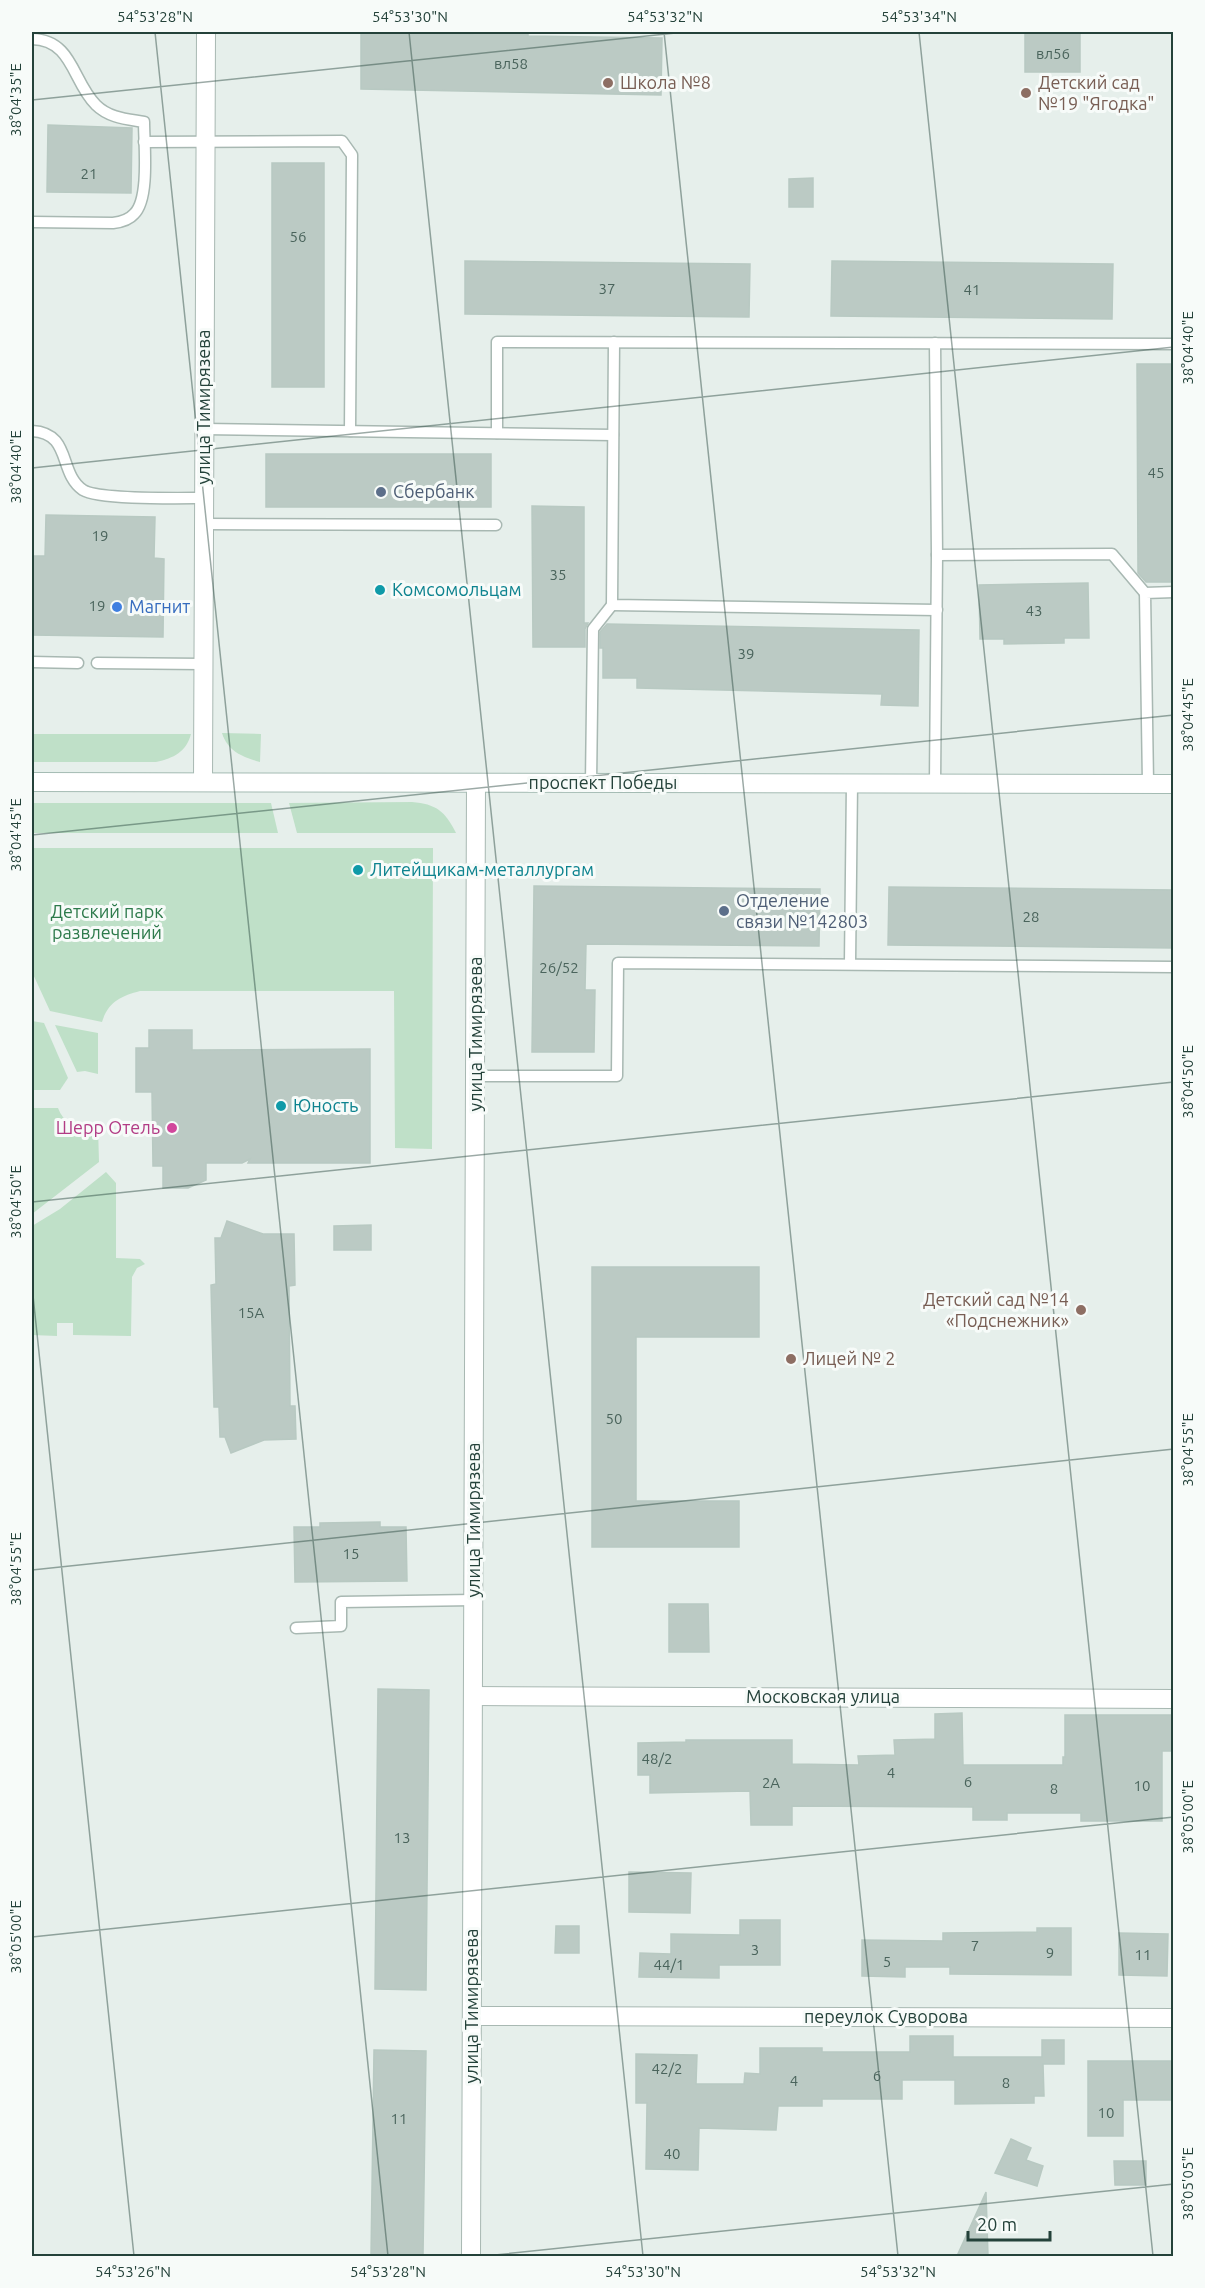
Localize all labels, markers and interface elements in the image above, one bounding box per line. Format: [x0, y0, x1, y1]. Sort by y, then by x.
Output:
text: 54°53'28"N [117, 8, 193, 25]
text: 54°53'30"N [372, 8, 448, 25]
text: 54°53'32"N [627, 8, 703, 25]
text: 54°53'34"N [881, 8, 957, 25]
house number: вл56 [1036, 45, 1070, 62]
house number: вл58 [494, 55, 528, 72]
text: 38°04'35"E [7, 63, 24, 137]
place label: Школа №8 [620, 72, 711, 92]
place label: Детский сад №19 "Ягодка" [1038, 72, 1154, 113]
marker: Школа №8 [601, 76, 615, 90]
marker: Детский сад №19 "Ягодка" [1019, 86, 1033, 100]
house number: 21 [81, 165, 97, 182]
house number: 56 [290, 228, 306, 245]
house number: 37 [599, 280, 615, 297]
house number: 41 [964, 281, 980, 298]
text: 38°04'40"E [1179, 311, 1196, 385]
street label: улица Тимирязева [193, 330, 213, 484]
text: 38°04'40"E [7, 430, 24, 504]
house number: 45 [1148, 464, 1164, 481]
place label: Сбербанк [393, 481, 475, 501]
marker: Сбербанк [374, 485, 388, 499]
house number: 19 [92, 527, 108, 544]
house number: 35 [550, 566, 566, 583]
place label: Комсомольцам [392, 579, 521, 599]
marker: Комсомольцам [373, 583, 387, 597]
place label: Магнит [129, 596, 190, 616]
house number: 19 [89, 597, 105, 614]
marker: Магнит [110, 600, 124, 614]
house number: 43 [1026, 602, 1042, 619]
house number: 39 [738, 645, 754, 662]
text: 38°04'45"E [1179, 678, 1196, 752]
street label: проспект Победы [529, 772, 677, 792]
text: 38°04'45"E [7, 798, 24, 872]
place label: Литейщикам-металлургам [370, 859, 594, 879]
marker: Литейщикам-металлургам [351, 863, 365, 877]
place label: Отделение связи №142803 [736, 890, 868, 931]
park label: Детский парк развлечений [51, 901, 163, 942]
marker: Отделение связи №142803 [717, 904, 731, 918]
house number: 28 [1023, 908, 1039, 925]
street label: улица Тимирязева [465, 957, 485, 1111]
house number: 26/52 [539, 959, 579, 976]
text: 38°04'50"E [1179, 1045, 1196, 1119]
place label: Юность [293, 1095, 358, 1115]
marker: Юность [274, 1099, 288, 1113]
place label: Шерр Отель [56, 1117, 160, 1137]
marker: Шерр Отель [165, 1121, 179, 1135]
text: 38°04'50"E [7, 1165, 24, 1239]
place label: Детский сад №14 «Подснежник» [923, 1289, 1069, 1330]
marker: Детский сад №14 «Подснежник» [1074, 1303, 1088, 1317]
house number: 15А [238, 1304, 265, 1321]
place label: Лицей № 2 [803, 1348, 895, 1368]
marker: Лицей № 2 [784, 1352, 798, 1366]
house number: 50 [606, 1410, 622, 1427]
text: 38°04'55"E [1179, 1413, 1196, 1487]
street label: улица Тимирязева [463, 1443, 483, 1597]
text: 38°04'55"E [7, 1532, 24, 1606]
house number: 15 [343, 1545, 359, 1562]
street label: Московская улица [746, 1686, 900, 1706]
house number: 48/2 [642, 1750, 672, 1767]
house number: 4 [887, 1764, 895, 1781]
house number: 6 [964, 1773, 972, 1790]
house number: 2А [762, 1774, 780, 1791]
house number: 10 [1134, 1777, 1150, 1794]
house number: 8 [1050, 1780, 1058, 1797]
text: 38°05'00"E [1179, 1780, 1196, 1854]
house number: 13 [394, 1829, 410, 1846]
text: 38°05'00"E [7, 1900, 24, 1974]
street label: улица Тимирязева [461, 1929, 481, 2083]
house number: 7 [971, 1937, 979, 1954]
house number: 3 [751, 1941, 759, 1958]
house number: 9 [1046, 1944, 1054, 1961]
house number: 11 [1135, 1946, 1151, 1963]
house number: 5 [883, 1953, 891, 1970]
house number: 44/1 [654, 1956, 684, 1973]
street label: переулок Суворова [804, 2006, 968, 2026]
house number: 42/2 [652, 2060, 682, 2077]
house number: 6 [873, 2067, 881, 2084]
house number: 4 [790, 2072, 798, 2089]
house number: 8 [1002, 2074, 1010, 2091]
house number: 10 [1098, 2104, 1114, 2121]
house number: 11 [391, 2110, 407, 2127]
house number: 40 [664, 2145, 680, 2162]
text: 38°05'05"E [1179, 2147, 1196, 2221]
scale bar [968, 2204, 1050, 2242]
text: 20 m [977, 2214, 1017, 2234]
text: 54°53'26"N [95, 2263, 171, 2280]
text: 54°53'28"N [350, 2263, 426, 2280]
text: 54°53'30"N [605, 2263, 681, 2280]
text: 54°53'32"N [860, 2263, 936, 2280]

